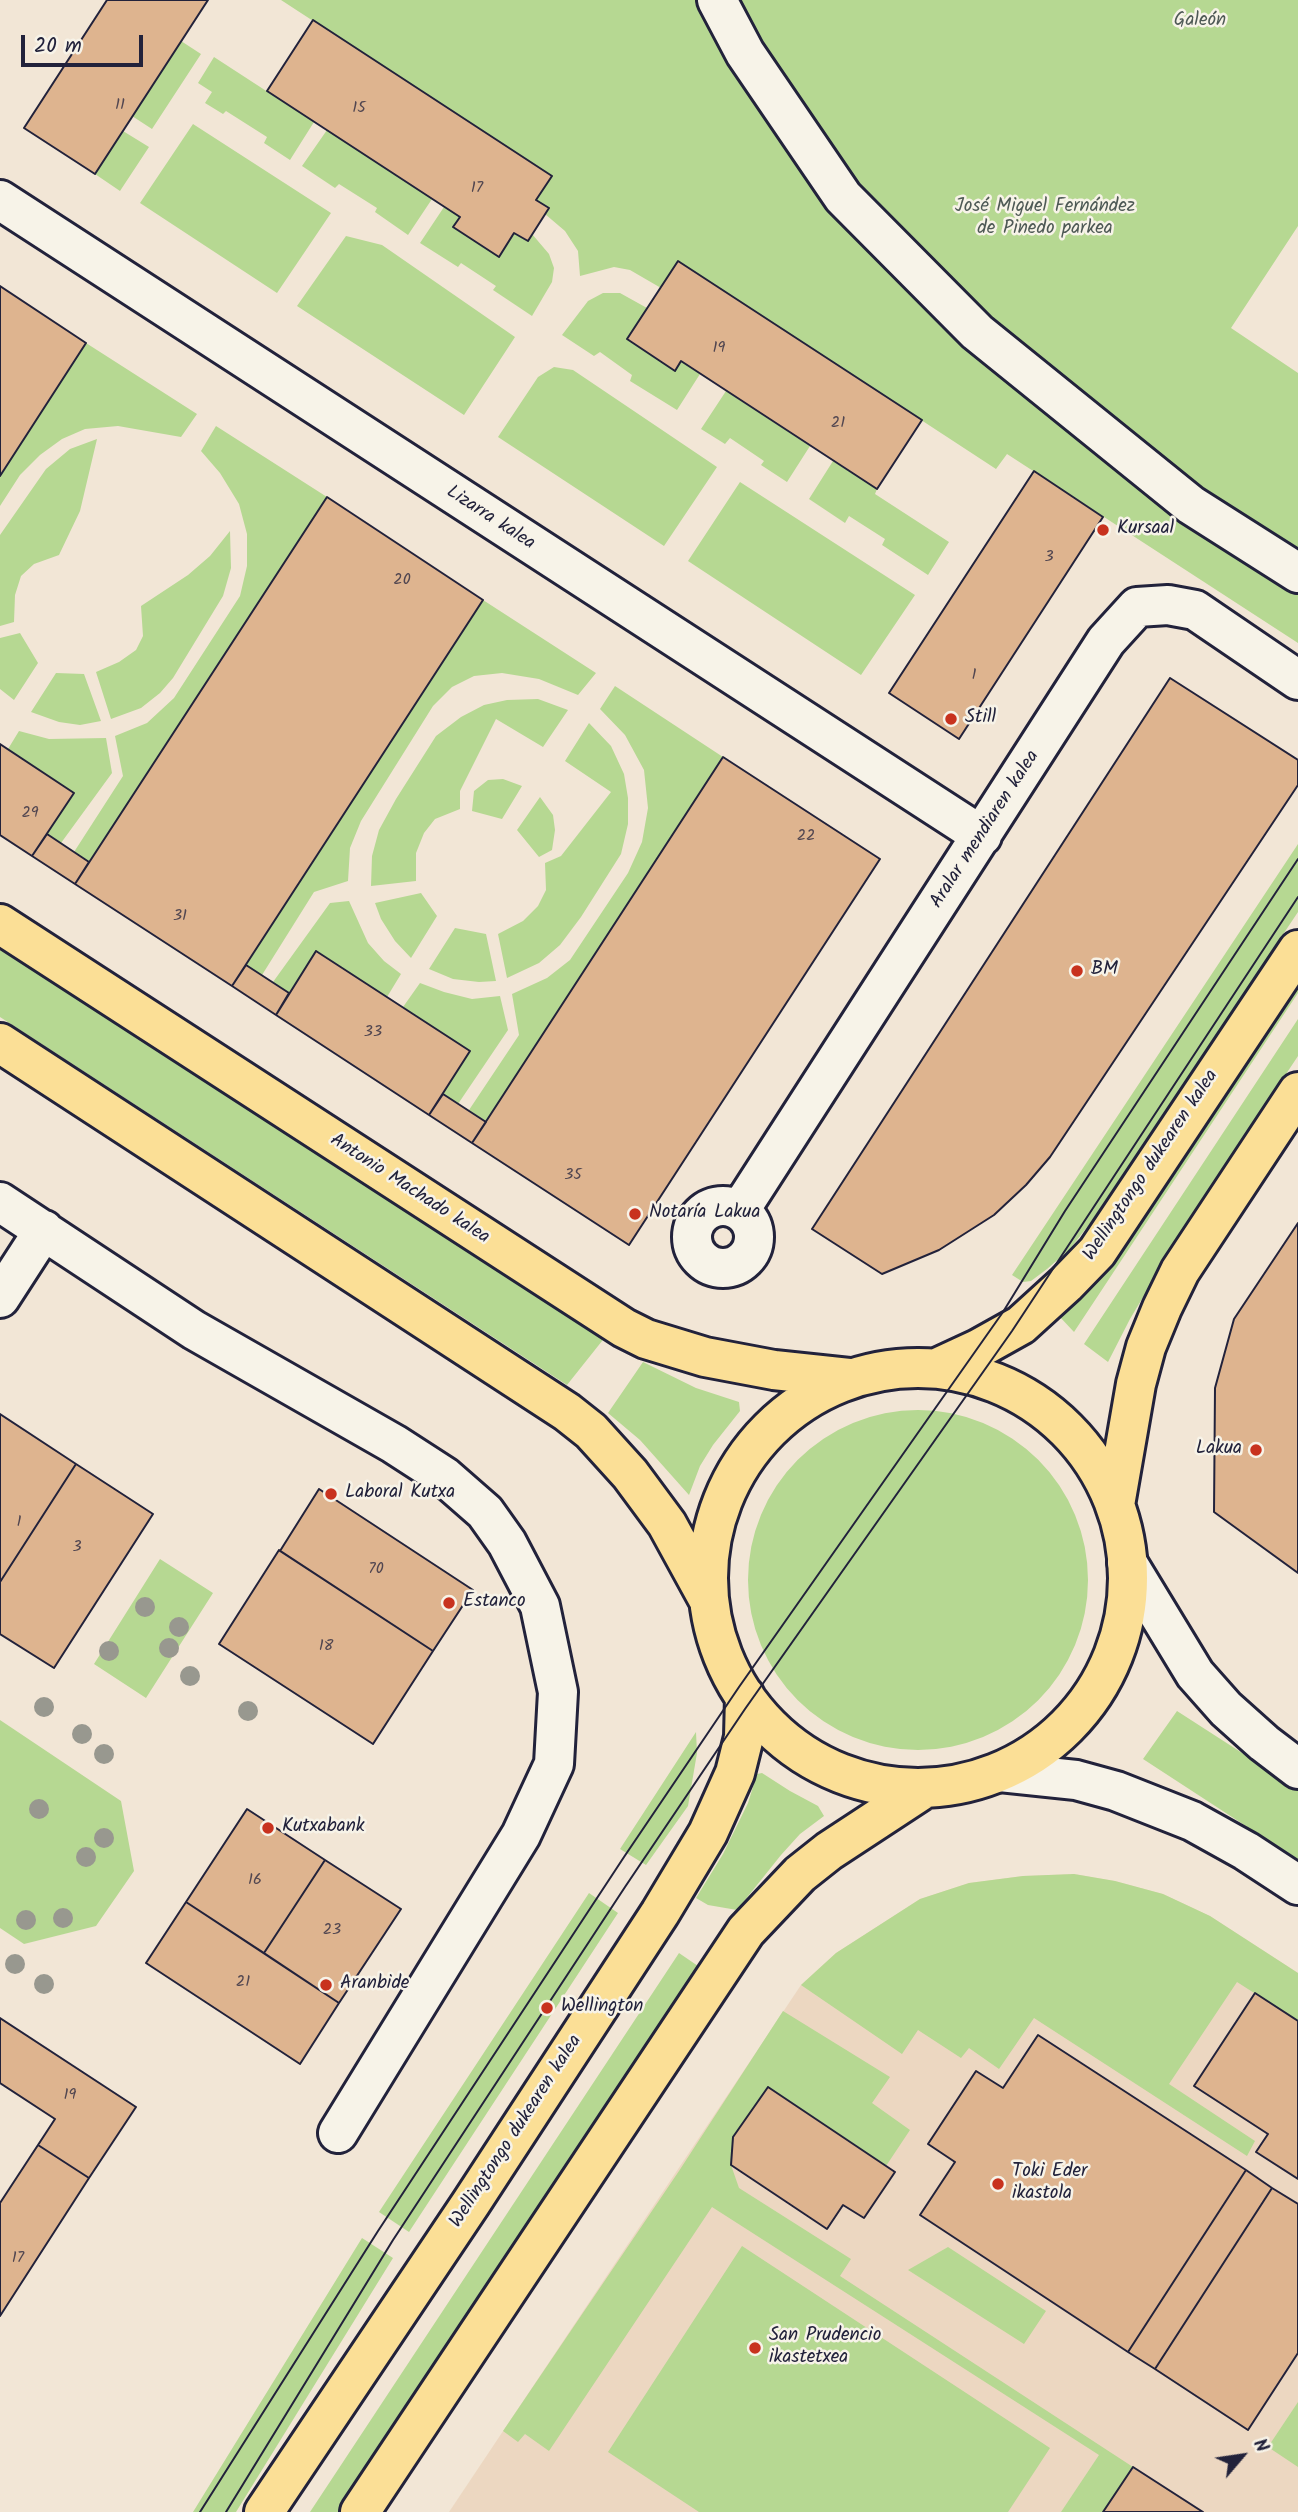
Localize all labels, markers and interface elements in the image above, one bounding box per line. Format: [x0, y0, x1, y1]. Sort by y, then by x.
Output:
park label: Galeón [1174, 11, 1226, 33]
scale bar [24, 21, 147, 65]
text: 20 m [34, 30, 82, 63]
house number: 11 [115, 96, 125, 116]
house number: 15 [352, 99, 366, 119]
house number: 17 [471, 179, 483, 199]
park label: José Miguel Fernández de Pinedo parkea [955, 197, 1135, 241]
house number: 19 [713, 339, 725, 359]
house number: 21 [831, 414, 845, 434]
street label: Lizarra kalea [441, 482, 539, 556]
place label: Kursaal [1117, 519, 1174, 541]
marker: Kursaal [1095, 522, 1111, 538]
house number: 3 [1044, 548, 1054, 568]
house number: 20 [393, 571, 411, 591]
house number: 1 [971, 666, 977, 686]
place label: Still [965, 708, 996, 730]
marker: Still [943, 711, 959, 727]
street label: Aralar mendiaren kalea [926, 747, 1046, 913]
house number: 29 [21, 804, 39, 824]
house number: 22 [797, 827, 815, 847]
house number: 31 [173, 907, 187, 927]
place label: BM [1091, 960, 1118, 982]
marker: BM [1069, 963, 1085, 979]
house number: 33 [364, 1023, 382, 1043]
street label: Wellingtongo dukearen kalea [1080, 1066, 1224, 1266]
street label: Antonio Machado kalea [325, 1130, 493, 1250]
house number: 35 [564, 1166, 582, 1186]
place label: Notaría Lakua [649, 1203, 760, 1225]
marker: Notaría Lakua [627, 1206, 643, 1222]
place label: Lakua [1196, 1439, 1242, 1461]
marker: Lakua [1248, 1442, 1264, 1458]
place label: Laboral Kutxa [345, 1483, 455, 1505]
marker: Laboral Kutxa [323, 1486, 339, 1502]
house number: 1 [16, 1513, 22, 1533]
house number: 3 [72, 1538, 82, 1558]
house number: 70 [368, 1560, 384, 1580]
place label: Estanco [463, 1592, 526, 1614]
marker: Estanco [441, 1595, 457, 1611]
house number: 18 [319, 1637, 333, 1657]
place label: Kutxabank [282, 1817, 365, 1839]
marker: Kutxabank [260, 1820, 276, 1836]
house number: 16 [248, 1871, 262, 1891]
house number: 23 [323, 1921, 341, 1941]
house number: 21 [236, 1973, 250, 1993]
place label: Aranbide [340, 1974, 409, 1996]
marker: Aranbide [318, 1977, 334, 1993]
place label: Wellington [561, 1997, 643, 2019]
marker: Wellington [539, 2000, 555, 2016]
street label: Wellingtongo dukearen kalea [446, 2031, 588, 2233]
house number: 19 [64, 2086, 76, 2106]
place label: Toki Eder ikastola [1012, 2162, 1087, 2206]
marker: Toki Eder ikastola [990, 2176, 1006, 2192]
house number: 17 [12, 2249, 24, 2269]
place label: San Prudencio ikastetxea [769, 2326, 881, 2370]
marker: San Prudencio ikastetxea [747, 2340, 763, 2356]
north arrow [1207, 2421, 1277, 2491]
text: N [1244, 2433, 1276, 2458]

